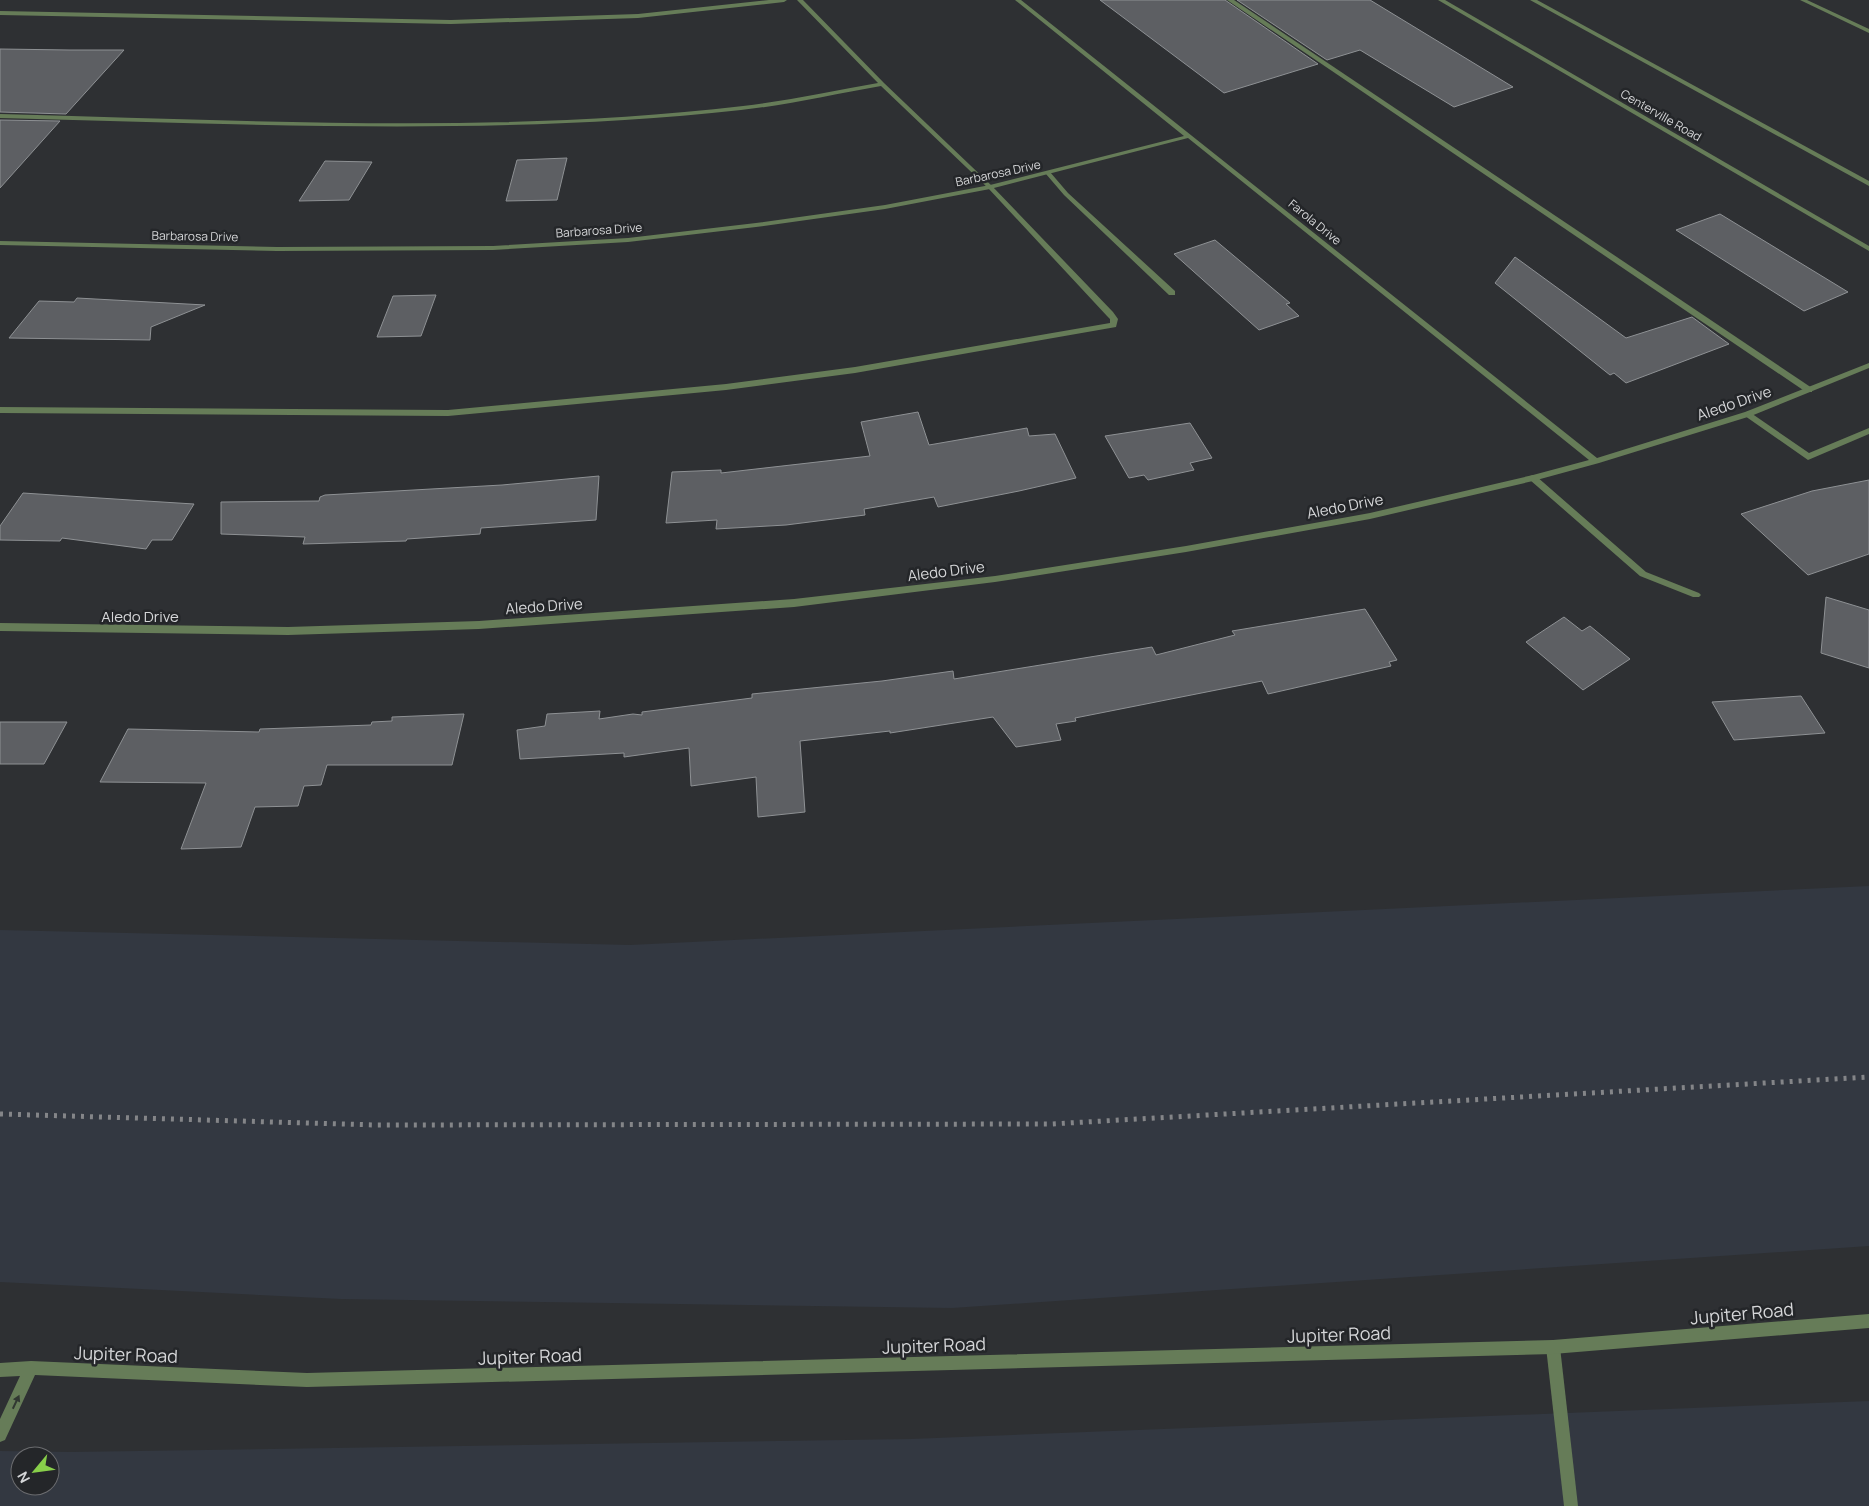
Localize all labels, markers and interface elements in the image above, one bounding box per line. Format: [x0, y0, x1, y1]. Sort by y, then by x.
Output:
street label: Centerville Road [1617, 85, 1705, 145]
street label: Barbarosa Drive [954, 156, 1042, 190]
street label: Farola Drive [1285, 195, 1345, 249]
street label: Barbarosa Drive [555, 218, 643, 242]
street label: Barbarosa Drive [151, 227, 239, 245]
street label: Aledo Drive [1694, 380, 1774, 426]
street label: Aledo Drive [1305, 488, 1385, 524]
street label: Aledo Drive [906, 556, 986, 586]
street label: Aledo Drive [505, 593, 584, 619]
street label: Aledo Drive [101, 606, 179, 627]
street label: Jupiter Road [1689, 1297, 1795, 1329]
street label: Jupiter Road [1287, 1320, 1391, 1348]
street label: Jupiter Road [882, 1331, 986, 1359]
street label: Jupiter Road [74, 1340, 178, 1368]
street label: Jupiter Road [478, 1342, 582, 1370]
one-way arrow [12, 1395, 20, 1409]
north arrow [10, 1446, 60, 1496]
text: N [12, 1469, 34, 1487]

